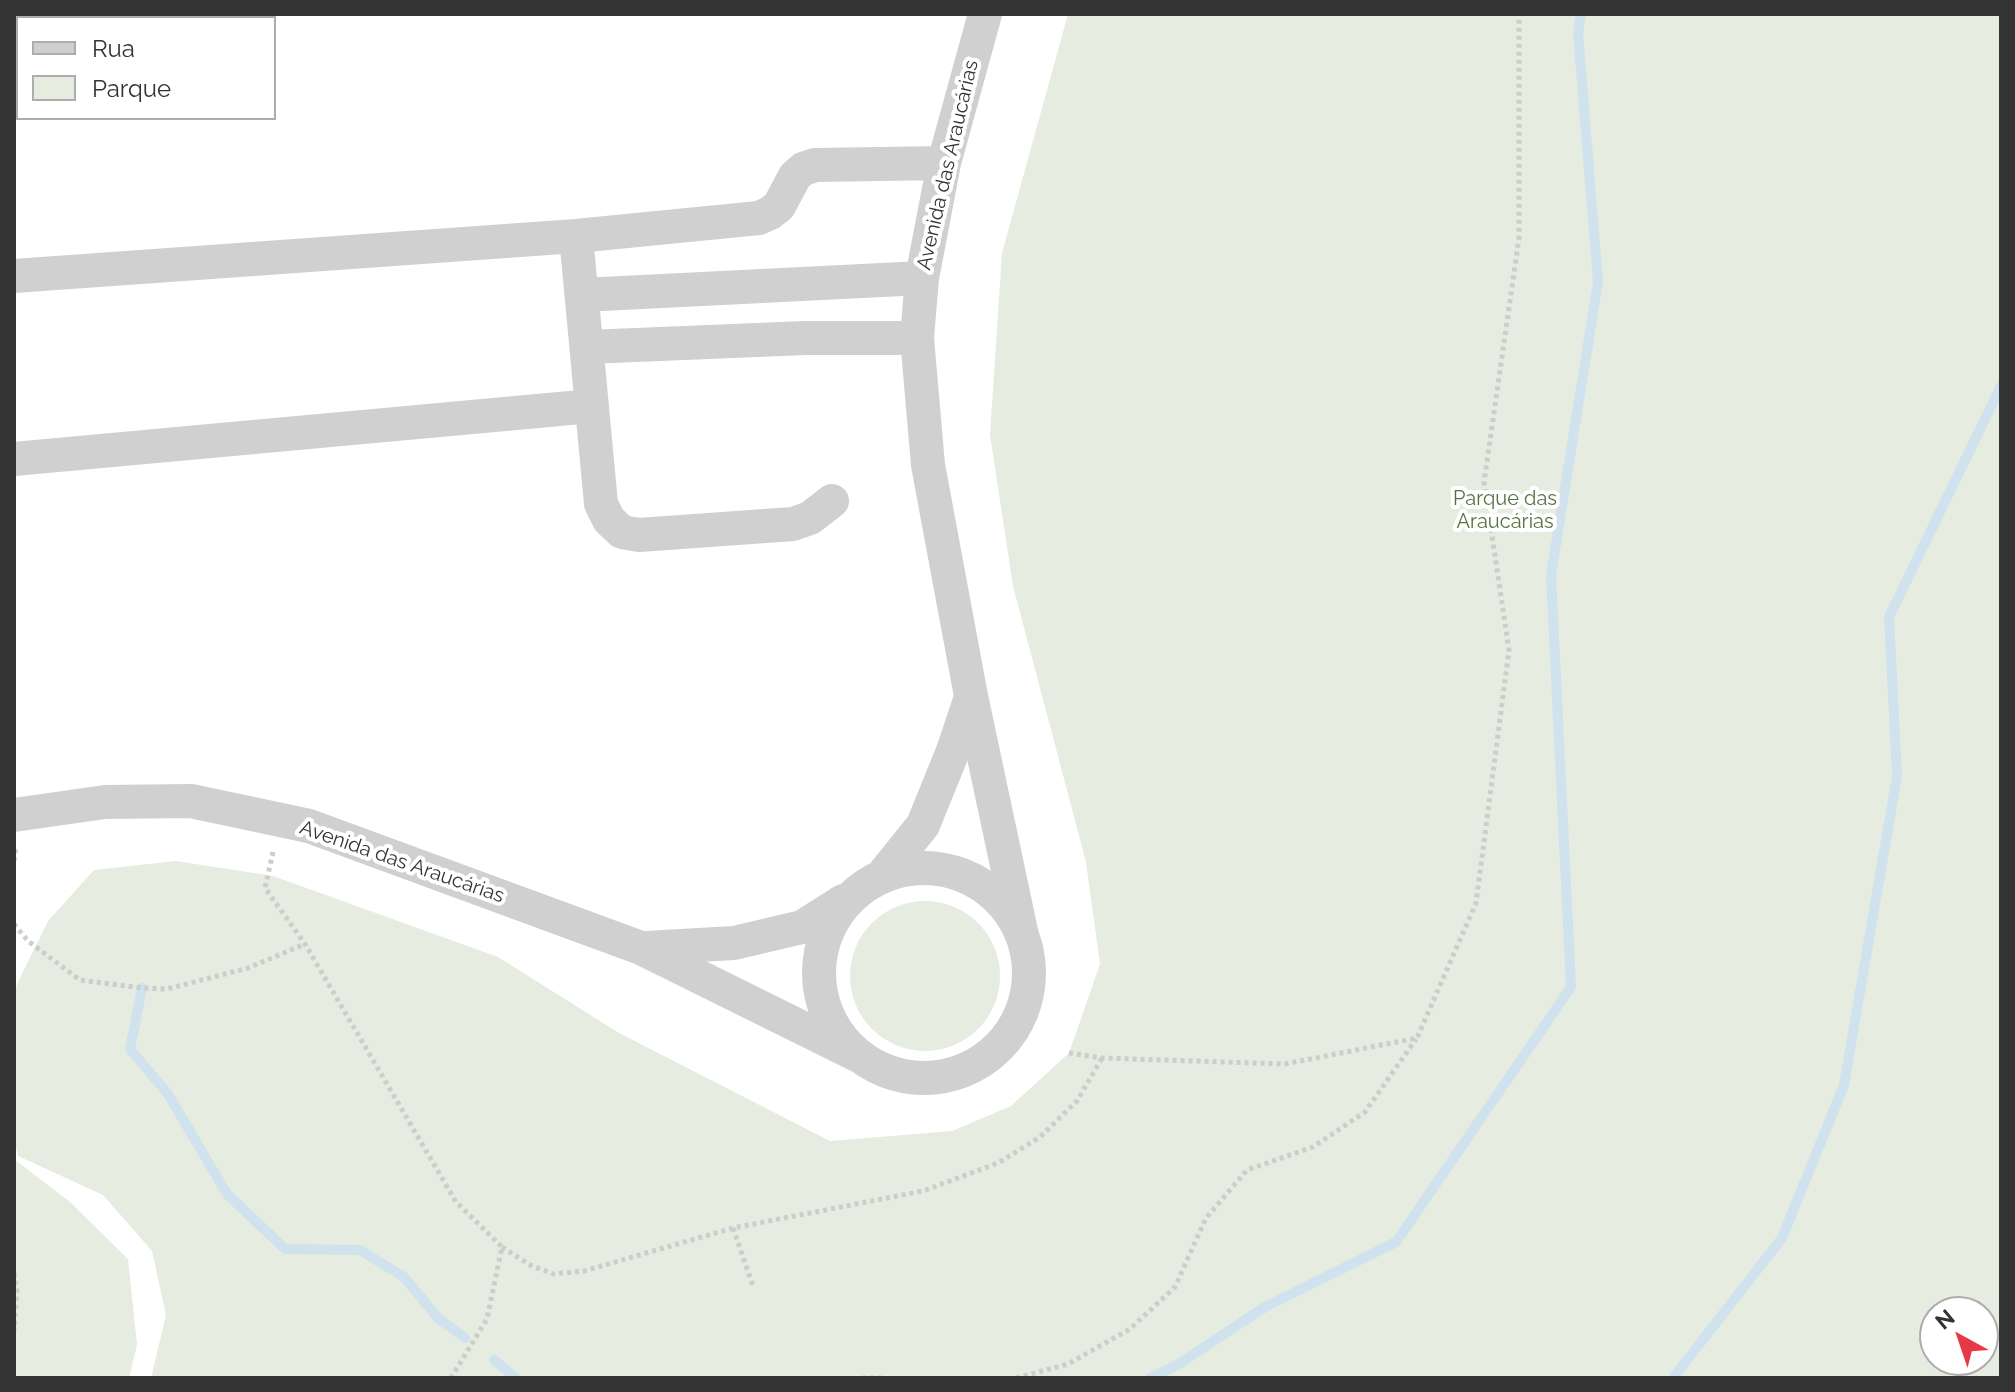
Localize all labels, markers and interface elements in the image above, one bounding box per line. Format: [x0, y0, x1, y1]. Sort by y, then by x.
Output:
legend [16, 16, 276, 120]
text: Rua [92, 34, 135, 63]
street label: Avenida das Araucárias [912, 58, 984, 272]
text: Parque [92, 74, 171, 103]
park label: Parque das Araucárias [1453, 487, 1557, 534]
street label: Avenida das Araucárias [297, 816, 507, 908]
north arrow [1919, 1296, 1999, 1376]
text: N [1930, 1304, 1960, 1335]

